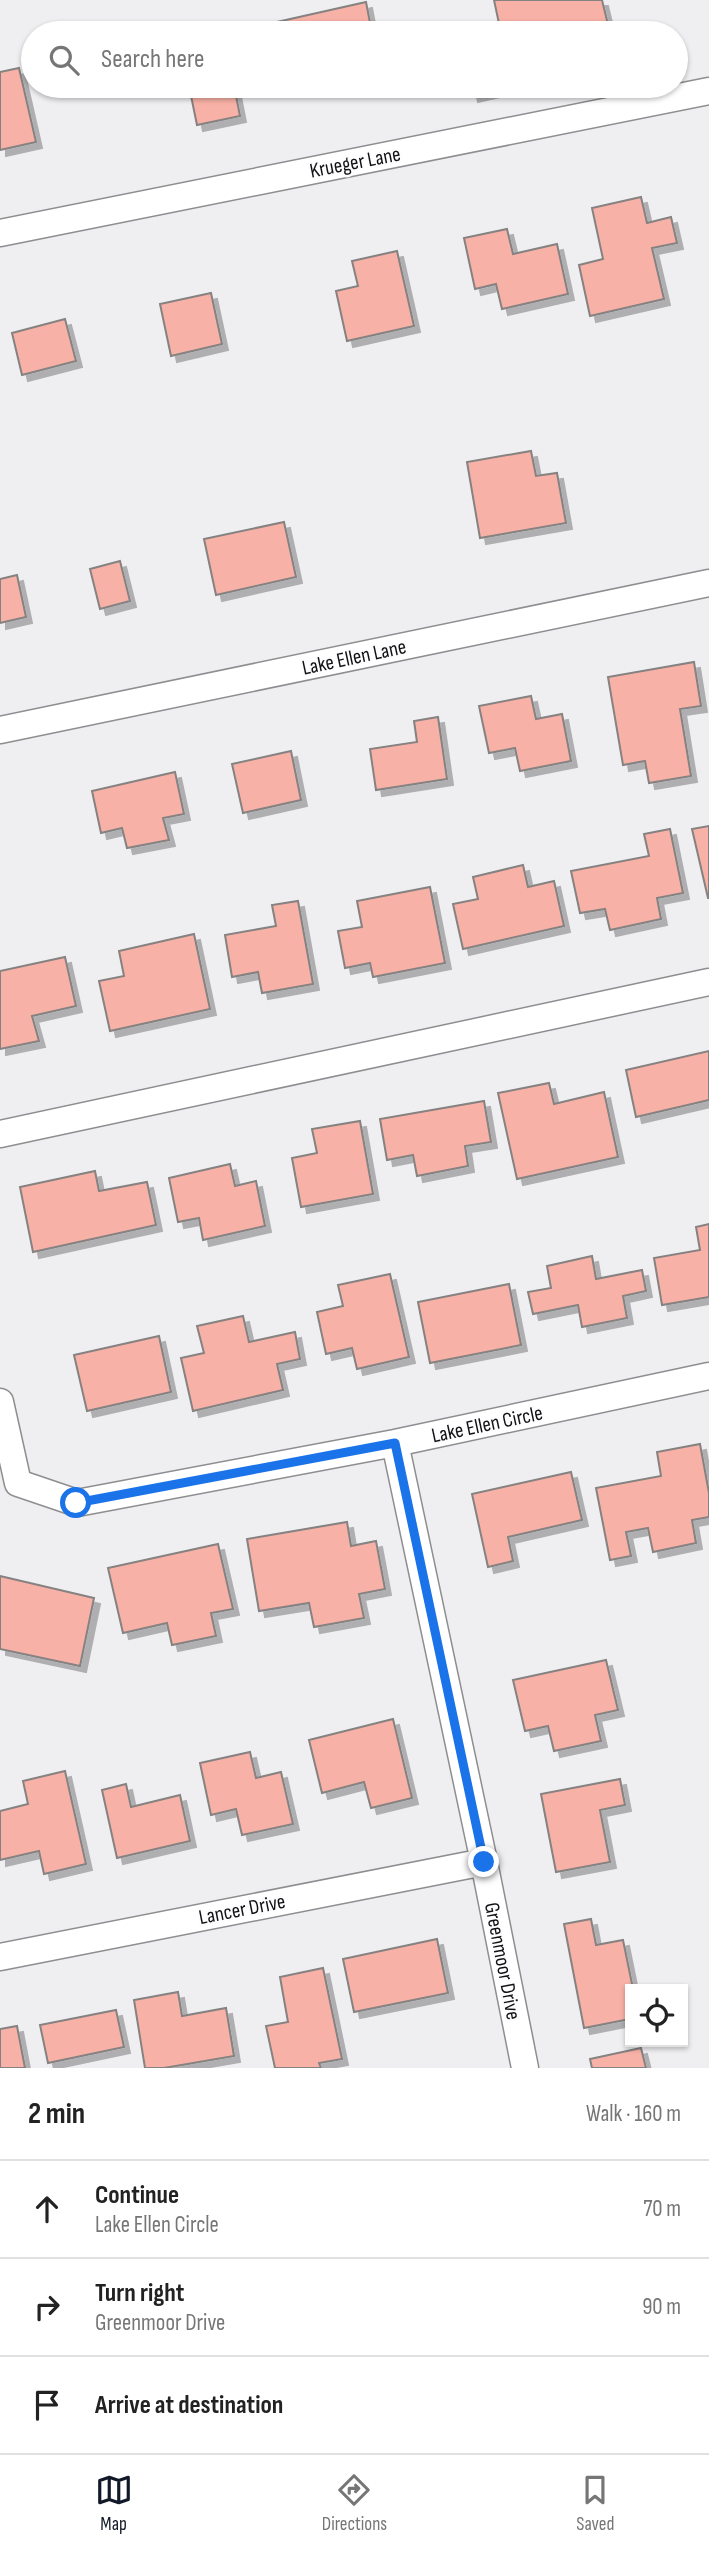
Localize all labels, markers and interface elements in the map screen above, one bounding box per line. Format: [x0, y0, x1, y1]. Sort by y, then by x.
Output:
search box [21, 21, 688, 98]
icon: search [45, 41, 83, 79]
text: Search here [101, 44, 204, 75]
street label: Krueger Lane [308, 141, 403, 184]
street label: Lake Ellen Lane [300, 634, 408, 681]
street label: Lake Ellen Circle [429, 1401, 545, 1448]
route start [60, 1487, 91, 1518]
route end [468, 1846, 499, 1877]
street label: Lancer Drive [197, 1889, 287, 1930]
street label: Greenmoor Drive [479, 1900, 526, 2022]
map controls [625, 1984, 688, 2047]
button: locate [625, 1984, 688, 2047]
text: 2 min [28, 2096, 85, 2132]
text: Walk · 160 m [586, 2100, 681, 2128]
text: Continue [95, 2180, 179, 2211]
icon: ahead [28, 2190, 66, 2228]
text: 70 m [643, 2195, 681, 2223]
text: Lake Ellen Circle [95, 2211, 219, 2239]
text: Turn right [95, 2278, 184, 2309]
icon: right [28, 2288, 66, 2326]
text: 90 m [642, 2293, 681, 2321]
text: Greenmoor Drive [95, 2309, 225, 2337]
icon: arrive [28, 2386, 66, 2424]
text: Arrive at destination [95, 2390, 283, 2421]
tab: Map [95, 2471, 133, 2536]
tab: Directions [322, 2471, 387, 2536]
tab: Saved [576, 2471, 614, 2536]

